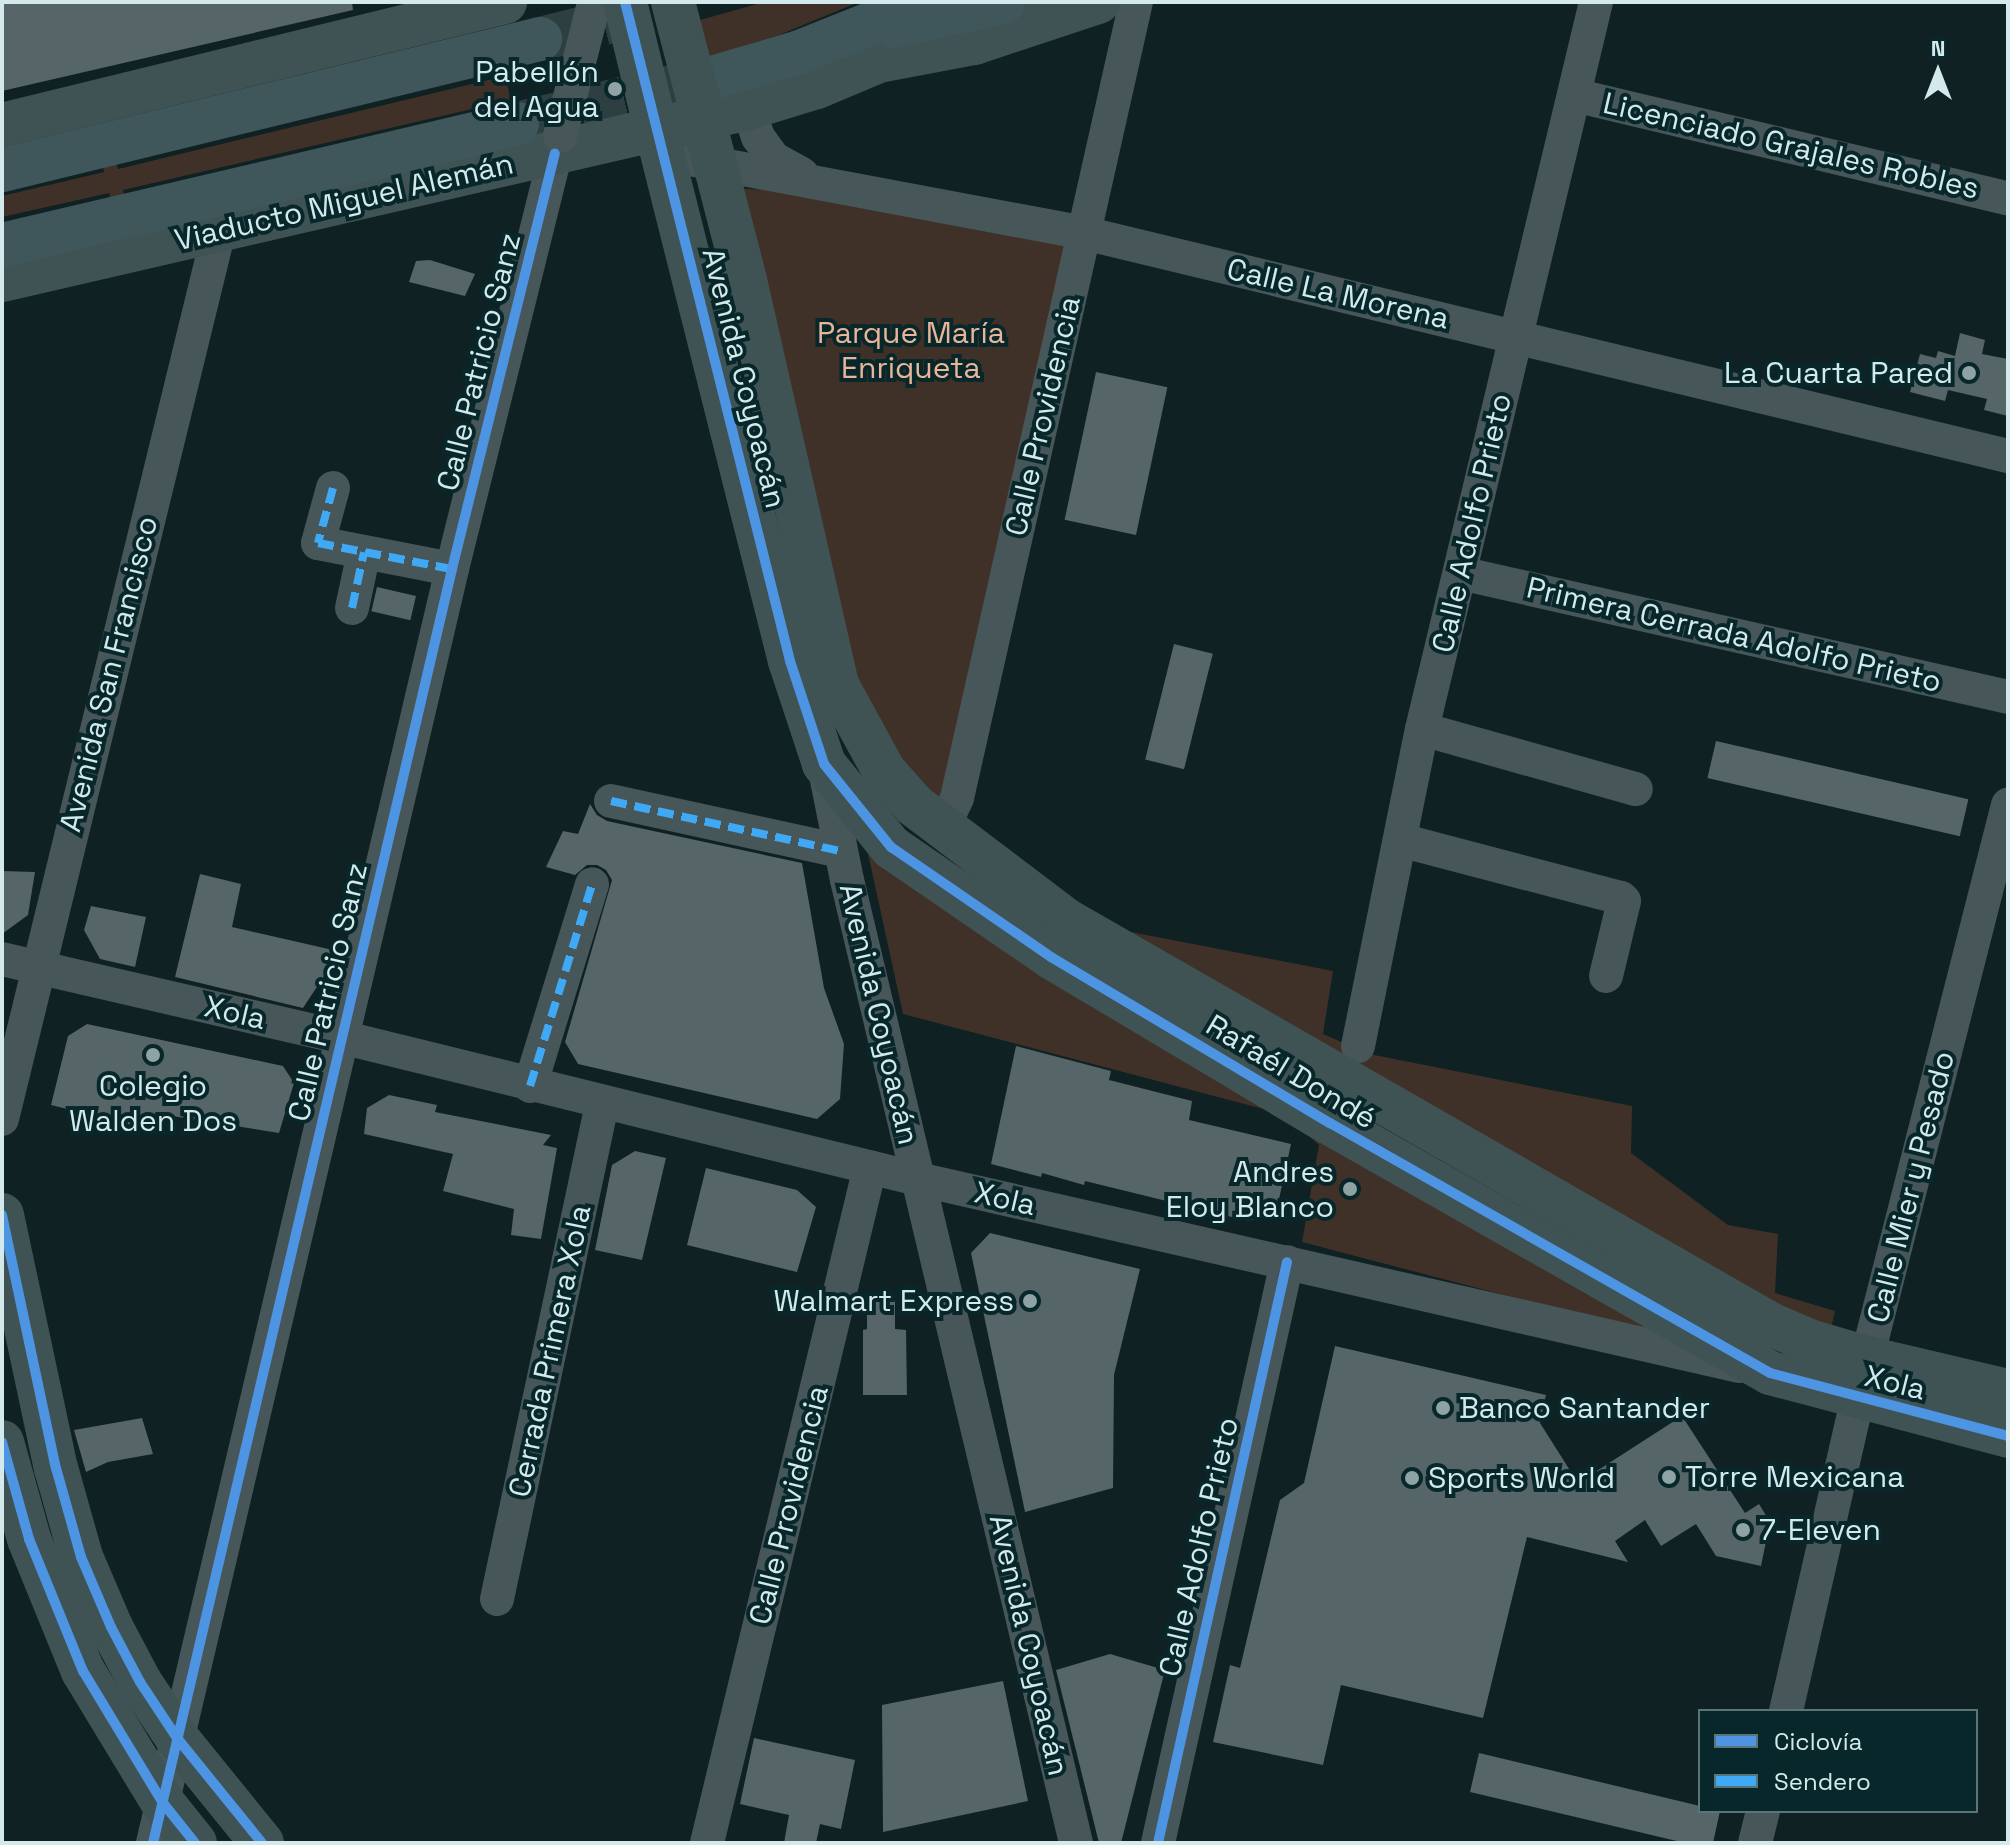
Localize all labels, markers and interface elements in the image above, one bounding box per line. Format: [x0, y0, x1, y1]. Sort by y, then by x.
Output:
north arrow [1898, 32, 1978, 112]
text: N [1931, 34, 1945, 62]
place label: Pabellón del Agua [473, 54, 599, 124]
marker: Pabellón del Agua [606, 80, 624, 98]
street label: Licenciado Grajales Robles [1600, 85, 1982, 207]
street label: Viaducto Miguel Alemán [171, 145, 517, 259]
street label: Calle Patricio Sanz [430, 229, 528, 495]
street label: Avenida Coyoacán [694, 244, 794, 512]
street label: Calle La Morena [1224, 251, 1452, 337]
street label: Calle Providencia [998, 293, 1088, 539]
park label: Parque María Enriqueta [817, 315, 1005, 386]
place label: La Cuarta Pared [1724, 355, 1953, 391]
marker: La Cuarta Pared [1960, 364, 1978, 382]
street label: Calle Adolfo Prieto [1425, 390, 1519, 656]
street label: Avenida San Francisco [52, 513, 166, 835]
street label: Primera Cerrada Adolfo Prieto [1523, 570, 1945, 700]
street label: Calle Patricio Sanz [281, 859, 375, 1125]
street label: Avenida Coyoacán [831, 880, 927, 1148]
street label: Xola [201, 989, 269, 1037]
street label: Rafaél Dondé [1200, 1007, 1382, 1137]
marker: Colegio Walden Dos [144, 1046, 162, 1064]
street label: Calle Mier y Pesado [1860, 1048, 1962, 1326]
place label: Colegio Walden Dos [69, 1068, 237, 1138]
place label: Andres Eloy Blanco [1166, 1154, 1334, 1224]
street label: Xola [971, 1175, 1039, 1223]
marker: Andres Eloy Blanco [1341, 1180, 1359, 1198]
street label: Cerrada Primera Xola [501, 1202, 599, 1500]
place label: Walmart Express [773, 1283, 1014, 1319]
marker: Walmart Express [1021, 1292, 1039, 1310]
street label: Xola [1861, 1358, 1929, 1408]
street label: Calle Providencia [742, 1382, 836, 1628]
place label: Banco Santander [1459, 1390, 1710, 1426]
marker: Banco Santander [1434, 1399, 1452, 1417]
street label: Calle Adolfo Prieto [1152, 1414, 1246, 1680]
place label: Torre Mexicana [1685, 1459, 1904, 1495]
place label: Sports World [1428, 1460, 1615, 1496]
marker: Torre Mexicana [1660, 1468, 1678, 1486]
marker: Sports World [1403, 1469, 1421, 1487]
street label: Avenida Coyoacán [981, 1511, 1077, 1779]
place label: 7-Eleven [1759, 1512, 1881, 1548]
marker: 7-Eleven [1734, 1521, 1752, 1539]
legend [1698, 1709, 1978, 1813]
text: Ciclovía [1774, 1726, 1862, 1757]
text: Sendero [1774, 1766, 1871, 1797]

